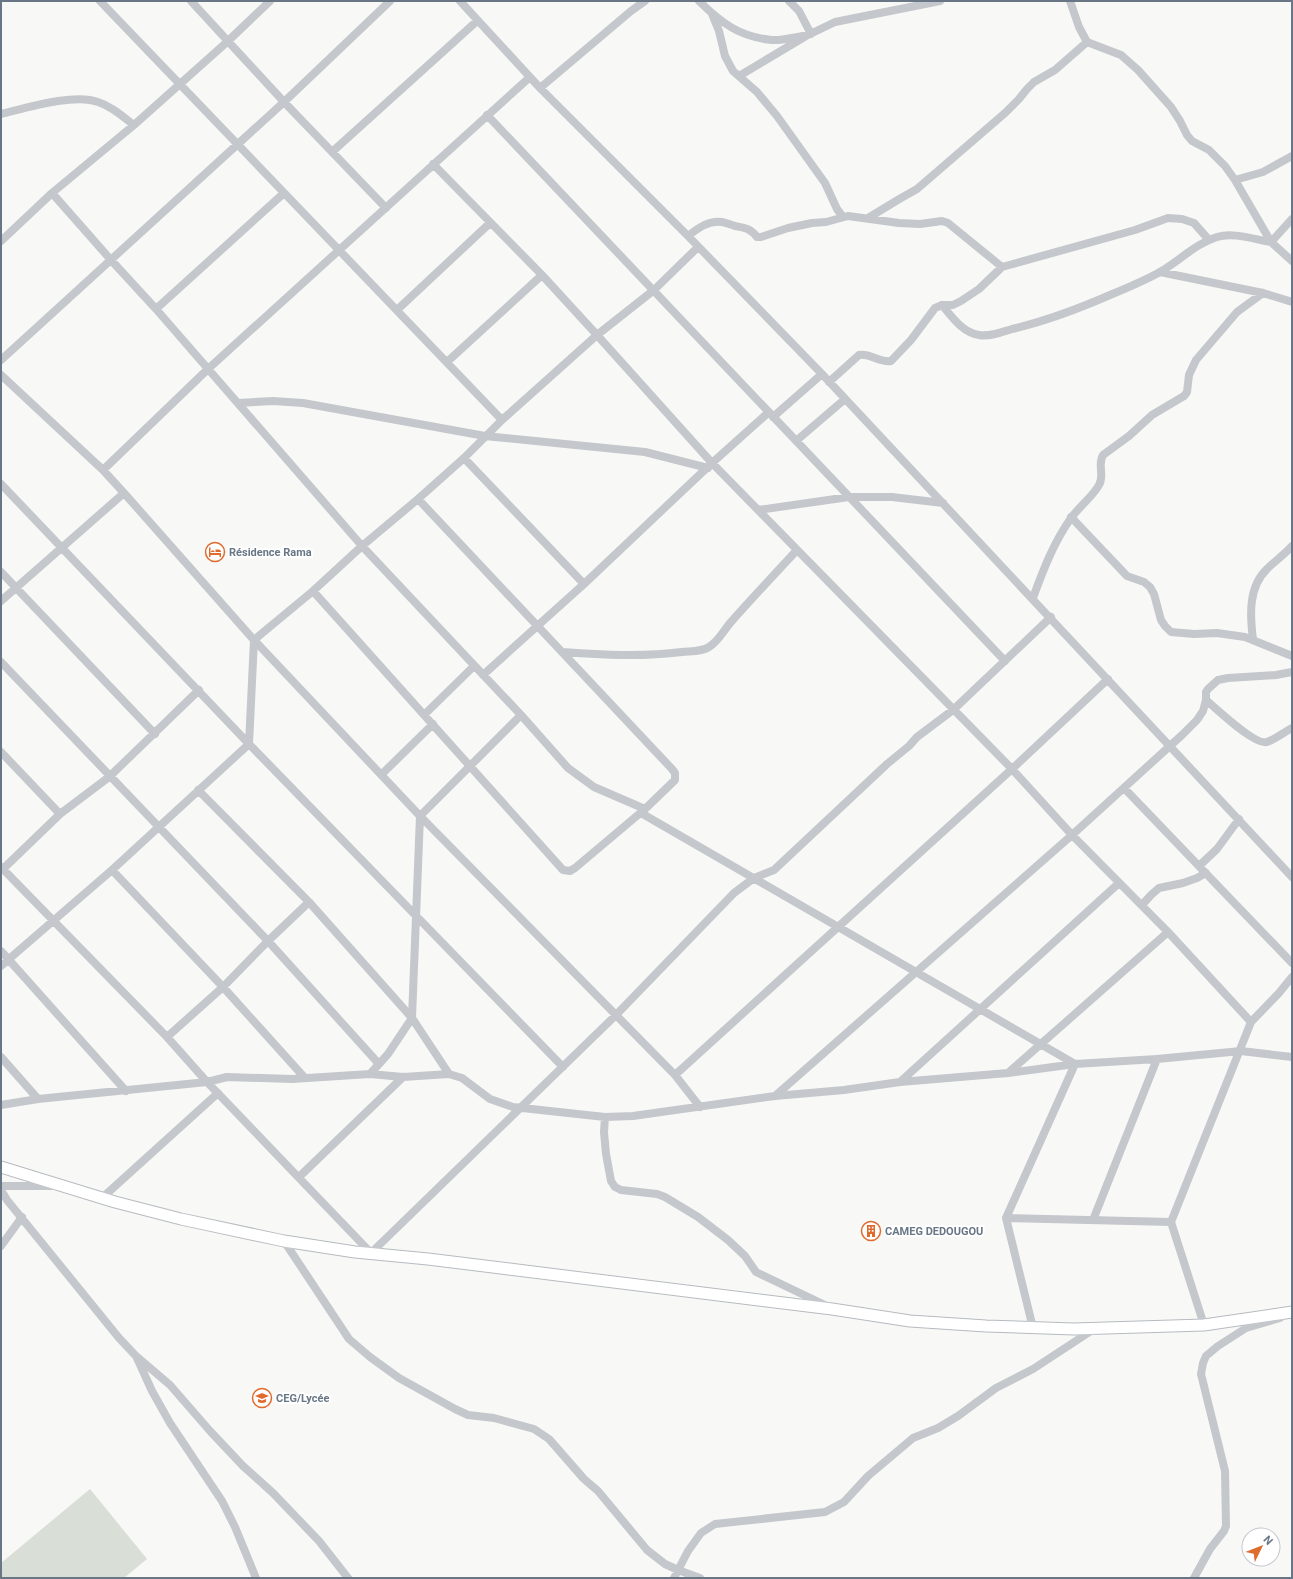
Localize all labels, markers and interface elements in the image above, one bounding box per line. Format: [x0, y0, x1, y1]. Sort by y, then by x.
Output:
hotel icon: Résidence Rama [204, 541, 226, 563]
place label: Résidence Rama [229, 546, 312, 559]
building icon: CAMEG DEDOUGOU [860, 1220, 882, 1242]
place label: CAMEG DEDOUGOU [885, 1225, 983, 1238]
school or university icon: CEG/Lycée [251, 1387, 273, 1409]
place label: CEG/Lycée [276, 1392, 329, 1405]
north arrow [1241, 1527, 1281, 1567]
text: N [1261, 1533, 1276, 1548]

